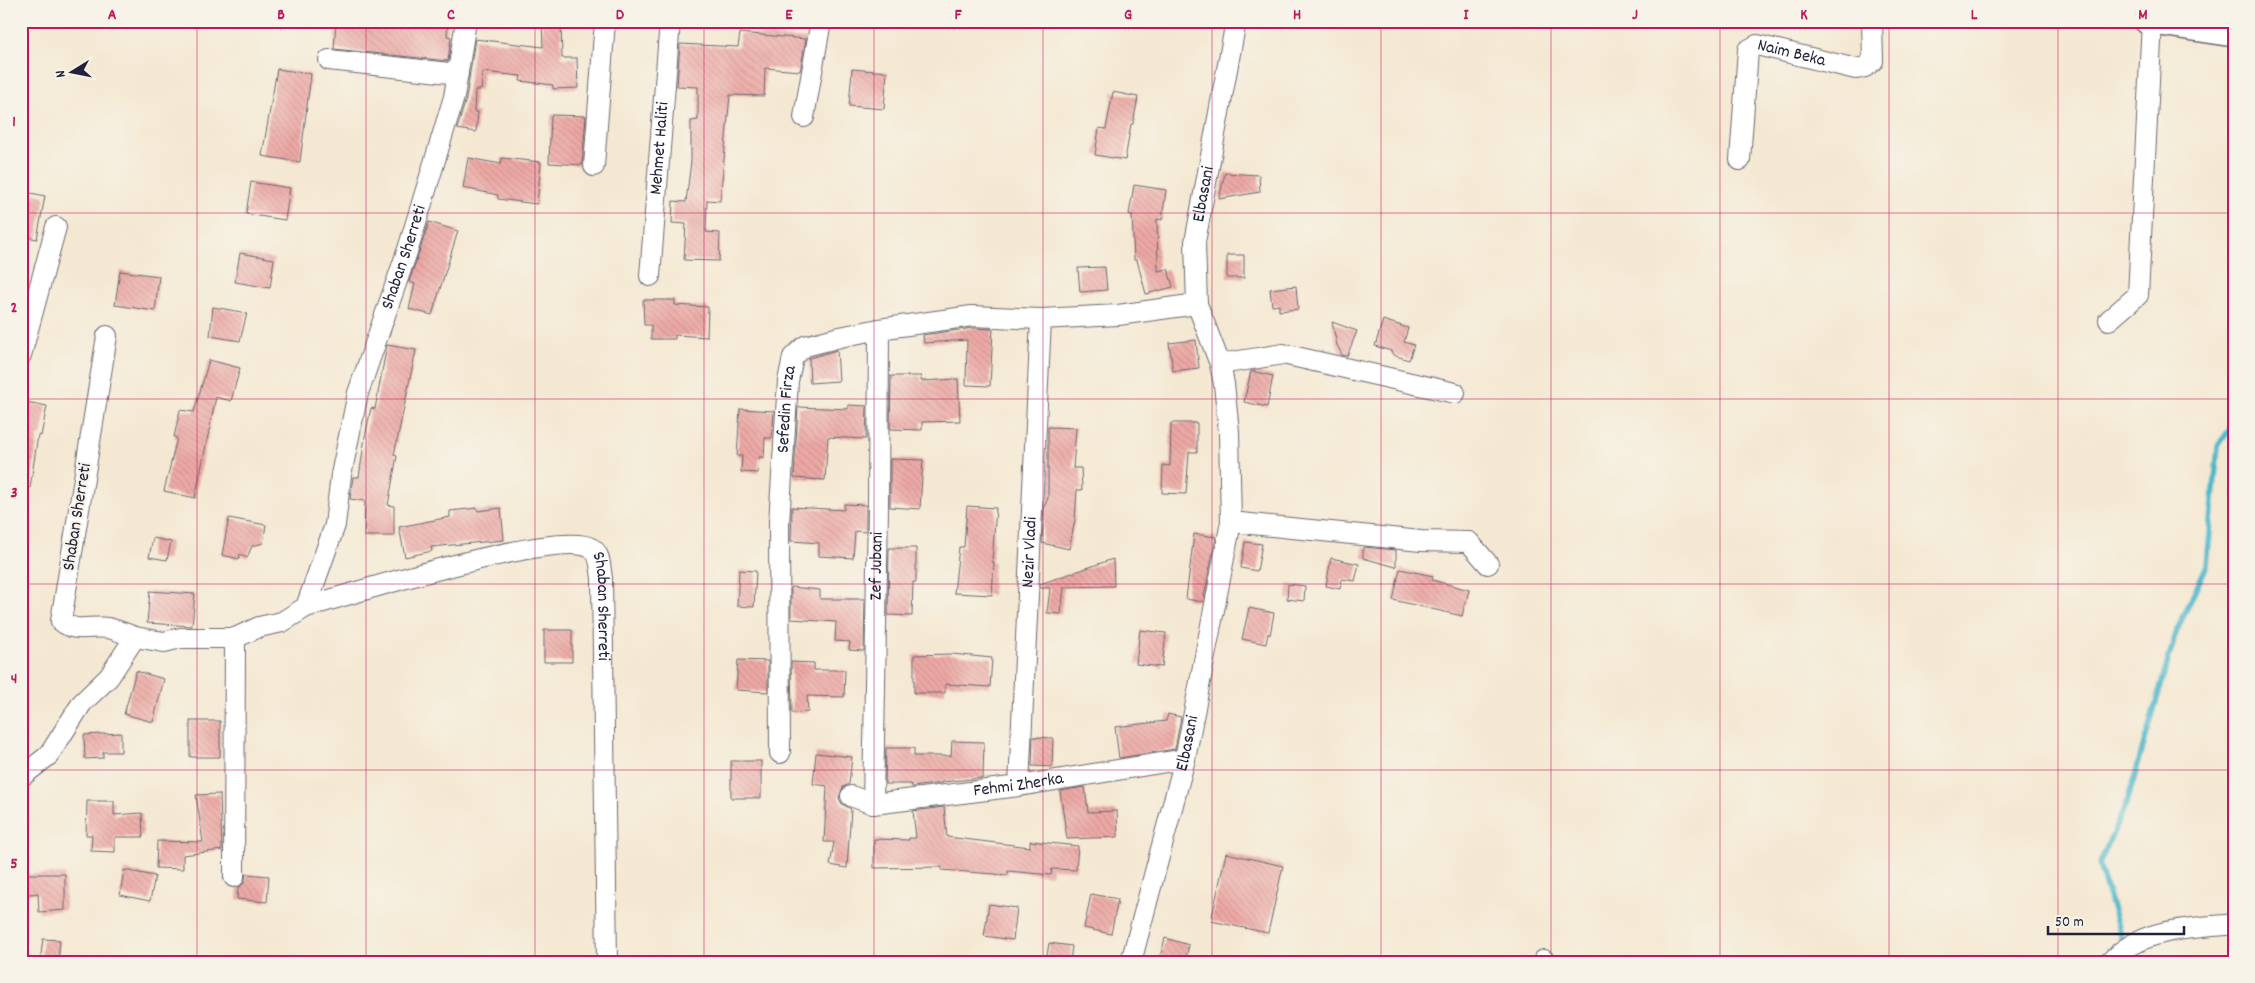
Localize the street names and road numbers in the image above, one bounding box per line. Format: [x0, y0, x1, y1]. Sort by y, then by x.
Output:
street label: Naim Beka [1755, 33, 1829, 74]
street label: Mehmet Haliti [644, 101, 676, 196]
street label: Elbasani [1186, 164, 1221, 224]
street label: Shaban Sherreti [375, 202, 433, 313]
street label: Sefedin Firza [771, 363, 804, 454]
street label: Shaban Sherreti [57, 461, 99, 573]
street label: Nezir Vladi [1016, 516, 1044, 588]
street label: Zef Jubani [864, 532, 890, 601]
street label: Shaban Sherreti [585, 548, 616, 661]
street label: Elbasani [1170, 713, 1206, 774]
street label: Fehmi Zherka [972, 766, 1066, 804]

